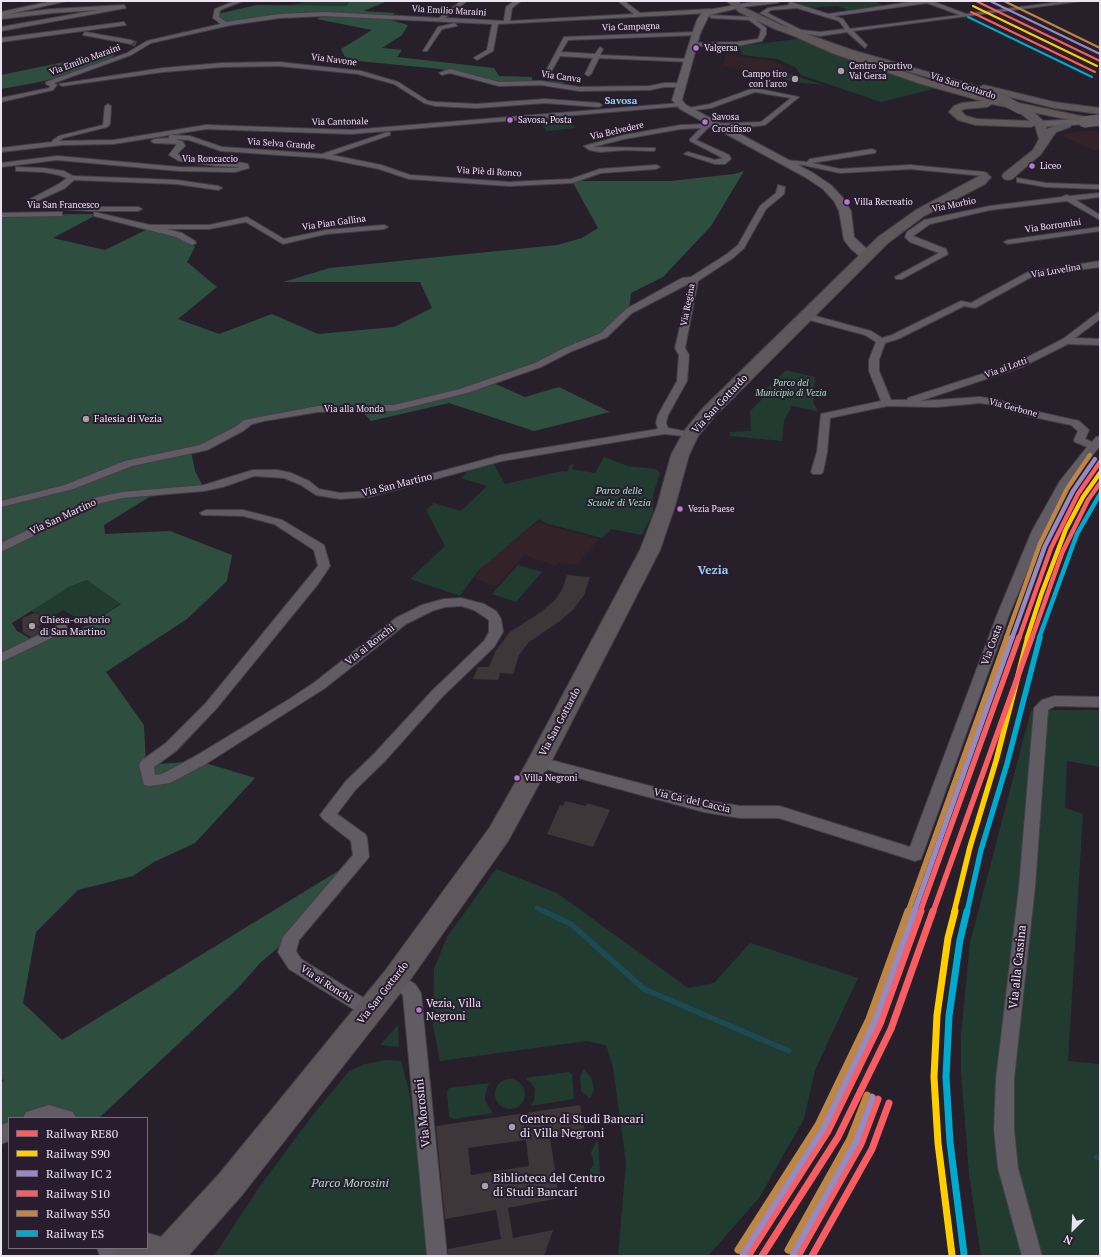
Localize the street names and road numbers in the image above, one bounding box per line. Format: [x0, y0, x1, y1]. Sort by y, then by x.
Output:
street label: Via Emilio Maraini [411, 4, 487, 18]
street label: Via Campagna [602, 21, 660, 33]
street label: Via Emilio Maraini [48, 42, 122, 78]
street label: Via Navone [311, 52, 357, 68]
street label: Via Canva [540, 69, 582, 85]
street label: Via San Gottardo [929, 70, 997, 102]
street label: Via Cantonale [312, 116, 368, 128]
street label: Via Belvedere [589, 120, 645, 142]
street label: Via Selva Grande [247, 136, 315, 152]
street label: Via Roncaccio [182, 154, 238, 164]
street label: Via Piè di Ronco [456, 165, 522, 179]
street label: Via Morbio [931, 195, 977, 215]
street label: Via San Francesco [27, 200, 99, 210]
street label: Via Pian Gallina [301, 213, 367, 233]
street label: Via Borromini [1024, 217, 1082, 235]
street label: Via Luvelina [1030, 261, 1082, 281]
street label: Via Regina [679, 283, 697, 327]
street label: Via ai Lotti [983, 355, 1029, 381]
street label: Via San Gottardo [690, 372, 750, 436]
street label: Via Gerbone [988, 396, 1038, 420]
street label: Via alla Monda [324, 404, 384, 414]
street label: Via San Martino [361, 470, 433, 500]
street label: Via San Martino [28, 496, 98, 538]
street label: Via ai Ronchi [343, 622, 397, 668]
street label: Via Costa [979, 623, 1005, 667]
street label: Via San Gottardo [537, 686, 583, 758]
street label: Via Ca' del Caccia [653, 786, 731, 816]
street label: Via alla Cassina [1006, 924, 1030, 1010]
street label: Via San Gottardo [355, 959, 411, 1027]
street label: Via ai Ronchi [298, 963, 354, 1005]
street label: Via Morosini [412, 1078, 434, 1148]

